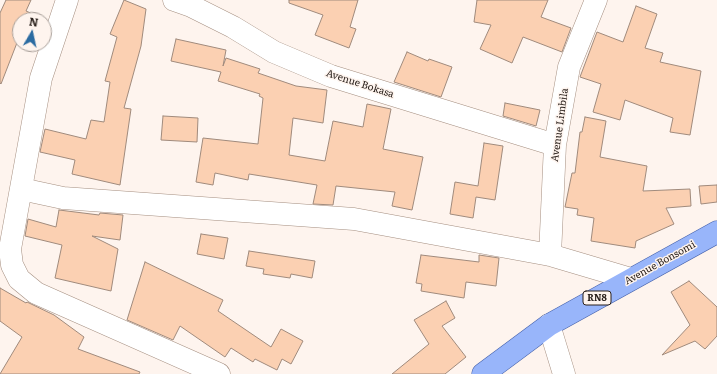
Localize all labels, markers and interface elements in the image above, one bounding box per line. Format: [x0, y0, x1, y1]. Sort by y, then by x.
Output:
north arrow [12, 12, 52, 52]
text: N [28, 13, 40, 30]
street label: Avenue Bokasa [325, 67, 395, 101]
street label: Avenue Limbila [549, 87, 571, 163]
street label: Avenue Bonsomi [622, 239, 698, 287]
road number: RN8 [583, 291, 611, 305]

